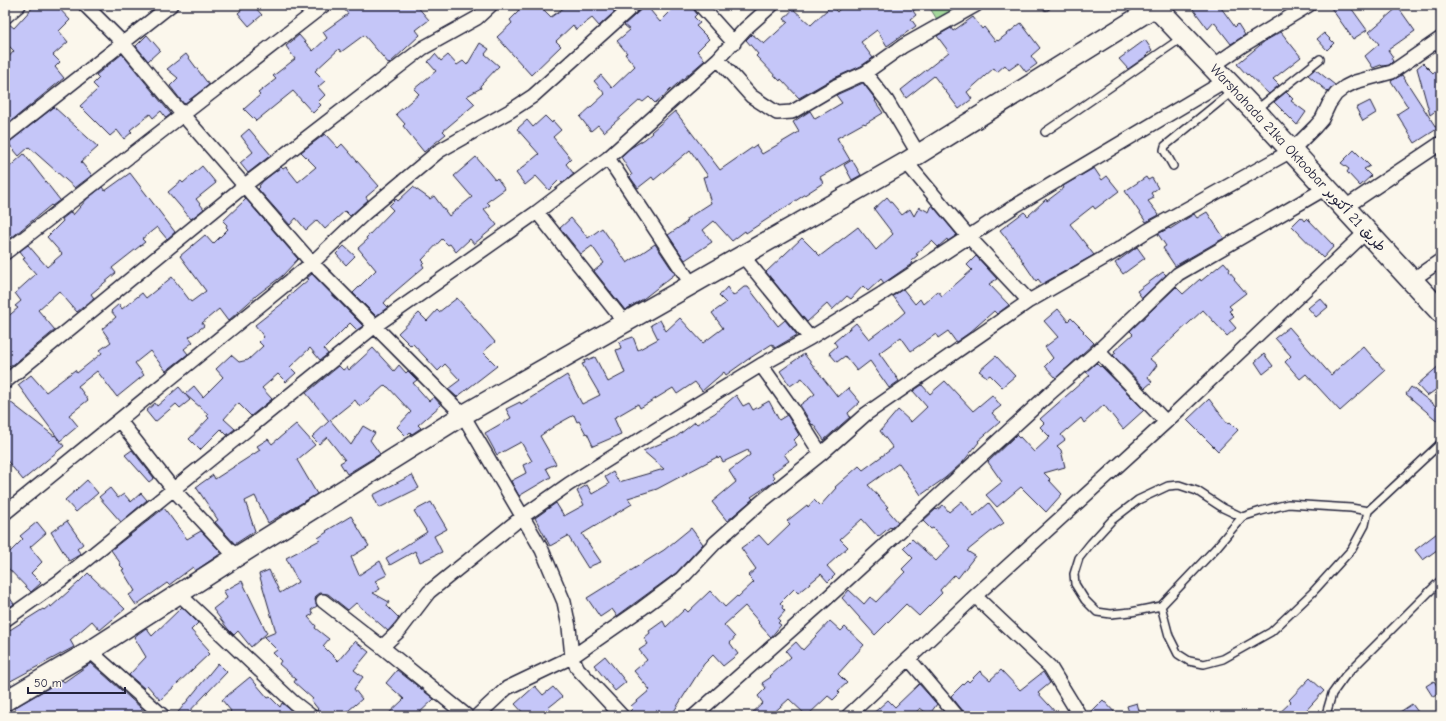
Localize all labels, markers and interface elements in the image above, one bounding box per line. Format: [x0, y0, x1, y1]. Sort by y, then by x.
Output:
street label: Warshahada 21ka Oktoobar طريق 21 أكتوبر [1206, 61, 1390, 255]
scale bar [28, 669, 125, 695]
text: 50 m [34, 676, 62, 690]

